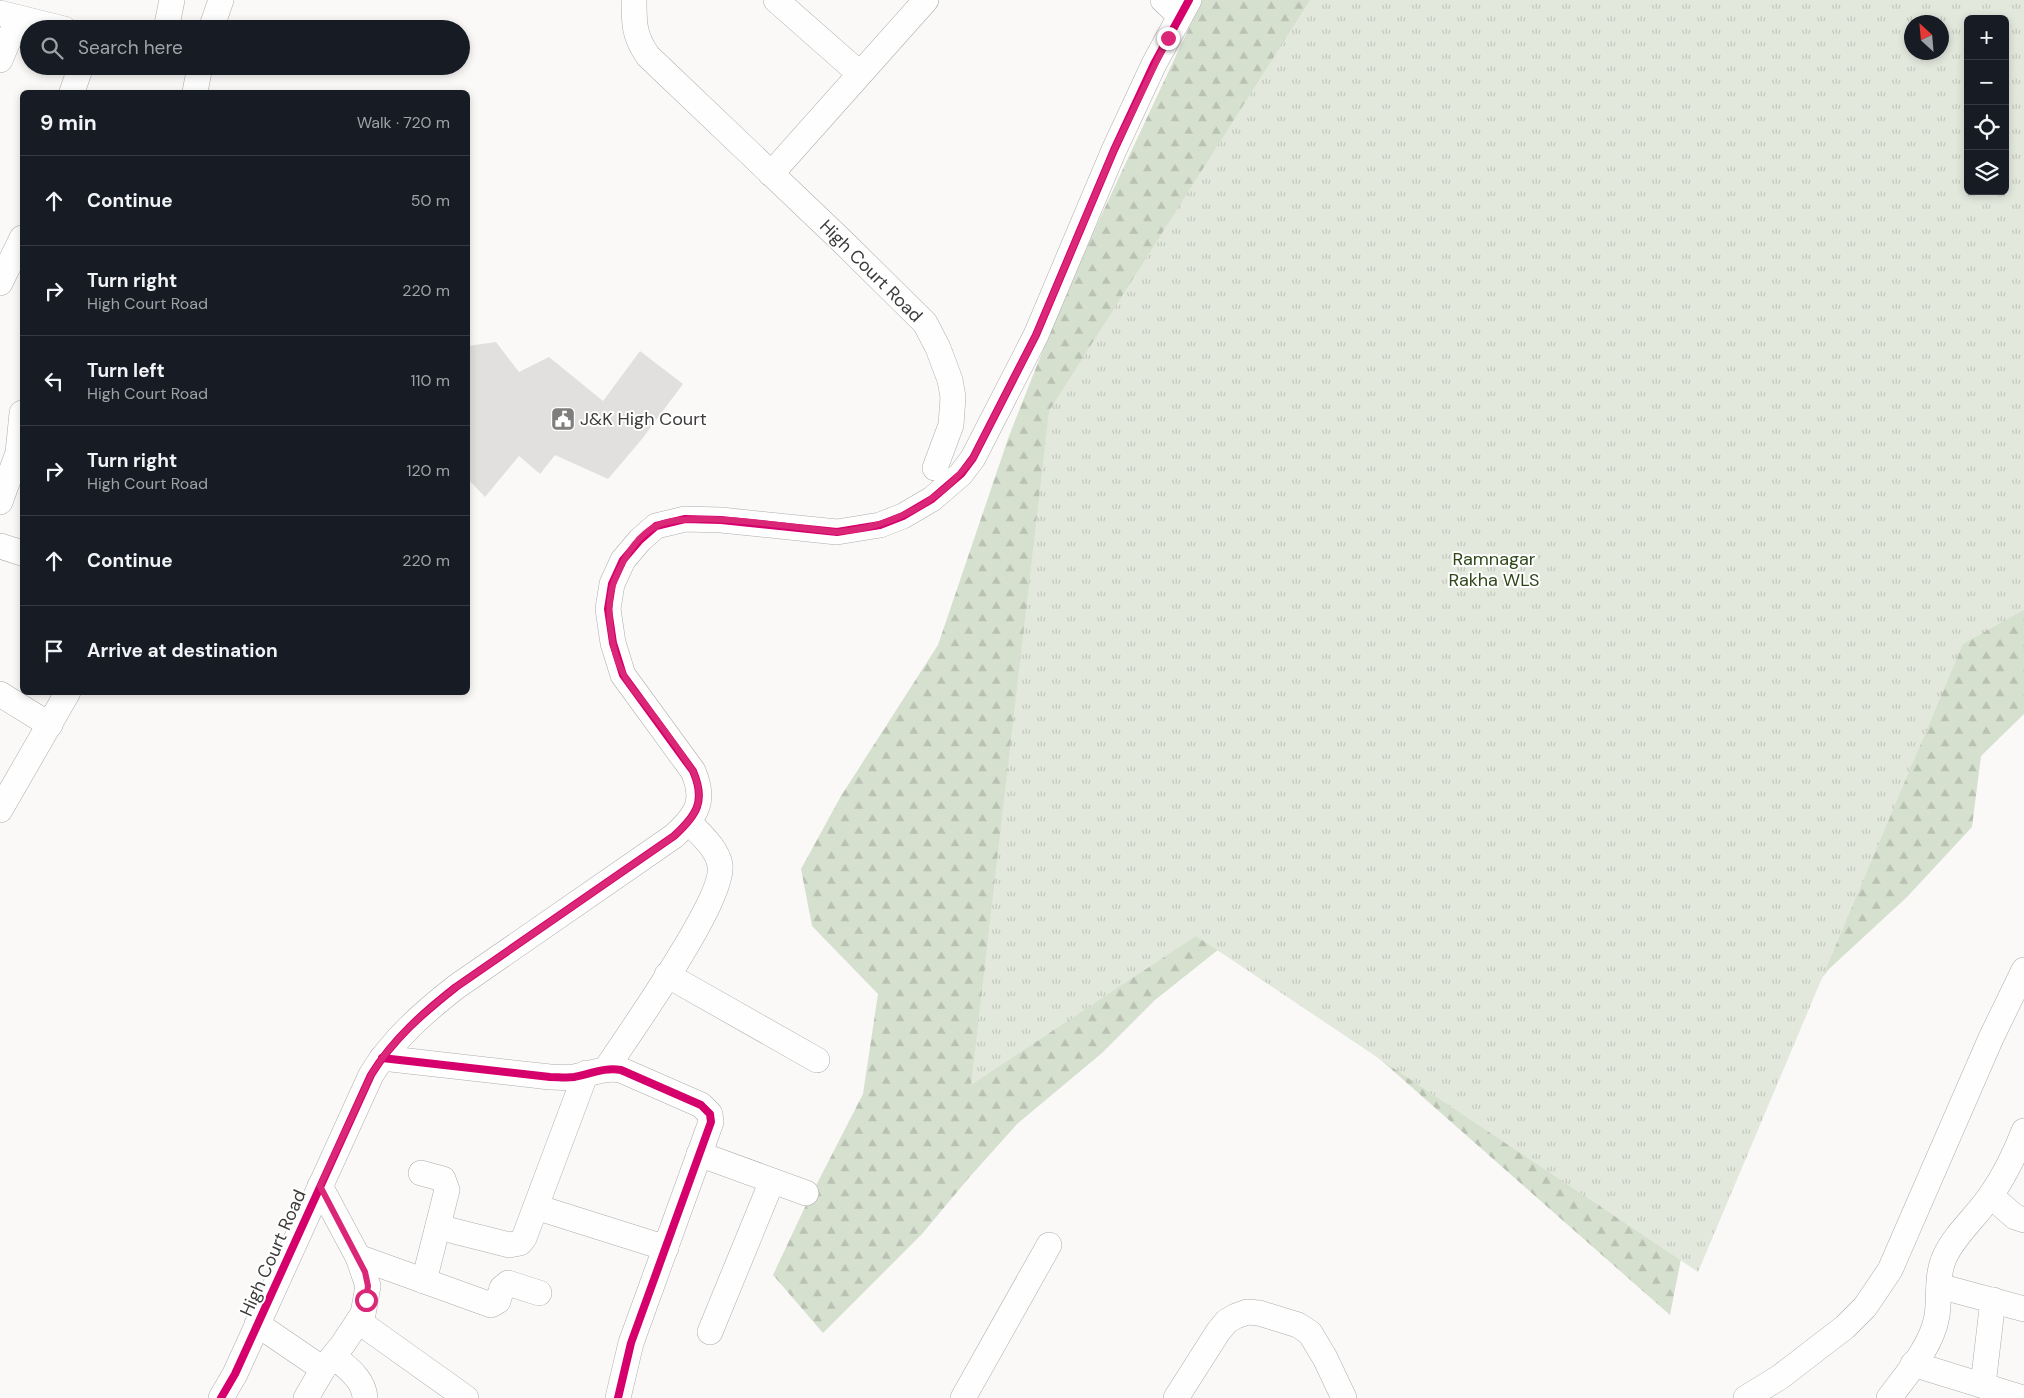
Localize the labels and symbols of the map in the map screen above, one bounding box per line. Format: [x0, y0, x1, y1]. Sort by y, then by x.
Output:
north arrow [1904, 15, 1949, 60]
route end [1157, 27, 1180, 50]
street label: High Court Road [814, 214, 928, 328]
public building icon: J&K High Court [550, 406, 576, 432]
place label: J&K High Court [580, 407, 707, 431]
park label: Ramnagar Rakha WLS [1448, 547, 1540, 592]
street label: High Court Road [234, 1186, 312, 1320]
route start [355, 1289, 378, 1312]

